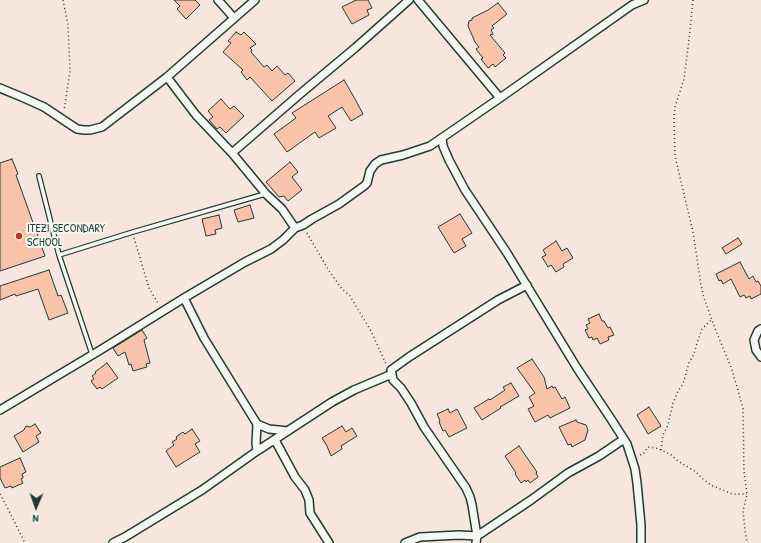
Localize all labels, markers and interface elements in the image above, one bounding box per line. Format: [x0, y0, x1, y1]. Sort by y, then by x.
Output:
place label: ITEZI SECONDARY SCHOOL [27, 222, 105, 250]
marker: ITEZI SECONDARY SCHOOL [14, 231, 24, 241]
north arrow [16, 487, 56, 527]
text: N [32, 512, 39, 526]

